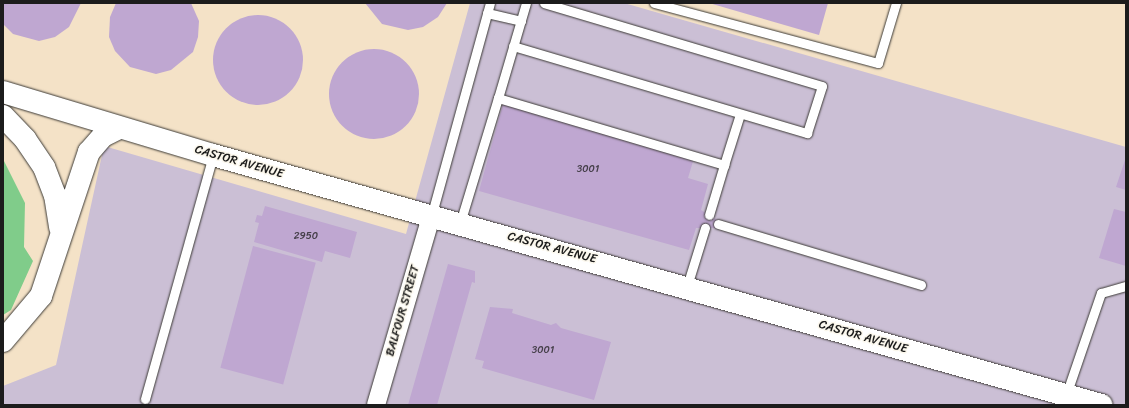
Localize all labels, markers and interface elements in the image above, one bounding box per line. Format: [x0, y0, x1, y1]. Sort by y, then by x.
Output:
street label: CASTOR AVENUE [193, 142, 285, 182]
house number: 3001 [577, 164, 599, 176]
street label: CASTOR AVENUE [506, 229, 598, 267]
house number: 2950 [294, 231, 318, 243]
street label: BALFOUR STREET [383, 264, 423, 358]
street label: CASTOR AVENUE [817, 317, 909, 357]
house number: 3001 [532, 345, 554, 357]

